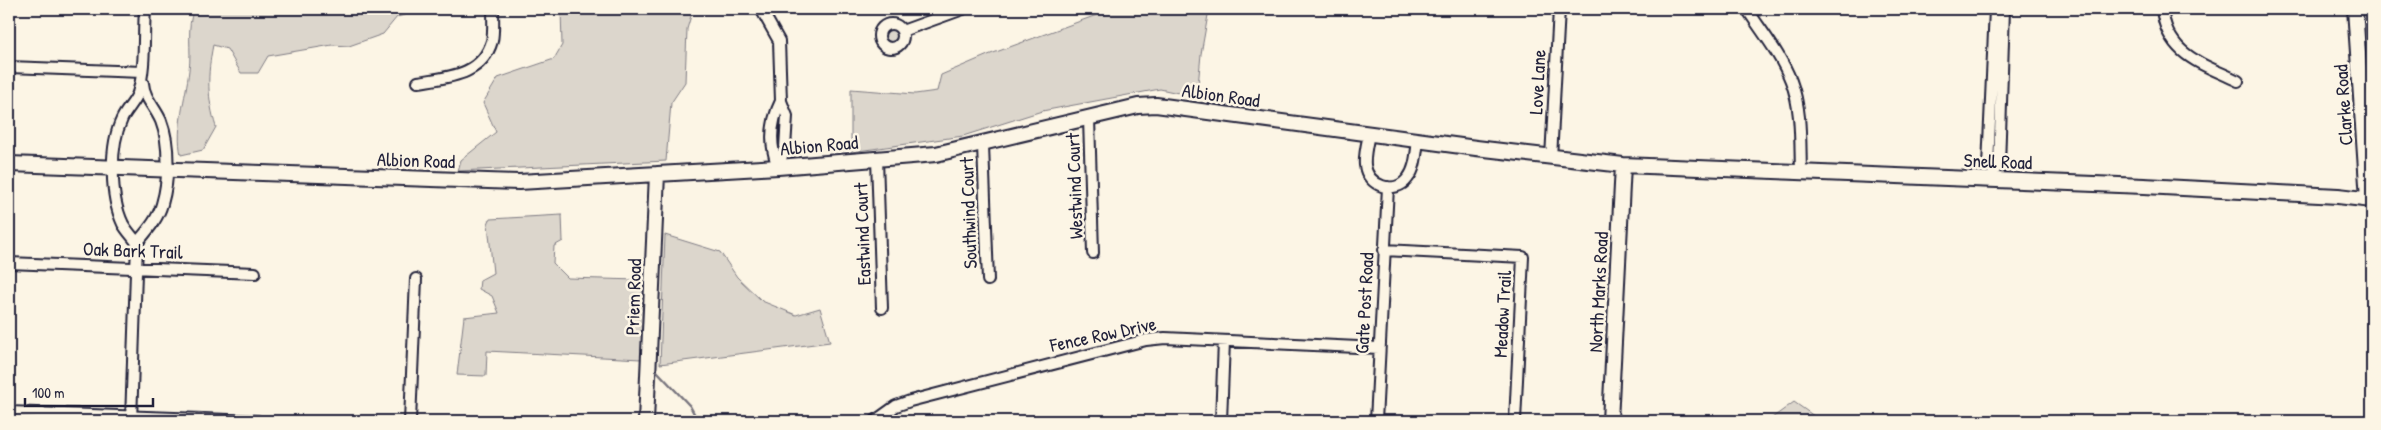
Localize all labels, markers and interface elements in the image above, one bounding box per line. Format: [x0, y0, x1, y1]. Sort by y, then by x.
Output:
street label: Love Lane [1522, 48, 1552, 115]
street label: Clarke Road [2327, 63, 2359, 146]
street label: Albion Road [1180, 77, 1262, 113]
street label: Albion Road [779, 129, 860, 161]
street label: Westwind Court [1059, 132, 1089, 239]
street label: Albion Road [376, 146, 456, 174]
street label: Snell Road [1963, 147, 2033, 175]
street label: Southwind Court [953, 156, 983, 269]
street label: Eastwind Court [847, 182, 877, 286]
street label: North Marks Road [1582, 230, 1614, 353]
street label: Oak Bark Trail [83, 235, 184, 265]
street label: Gate Post Road [1348, 251, 1380, 354]
street label: Priem Road [619, 258, 647, 336]
street label: Meadow Trail [1487, 269, 1517, 358]
street label: Fence Row Drive [1047, 310, 1159, 358]
scale bar [25, 375, 152, 407]
text: 100 m [32, 382, 65, 403]

